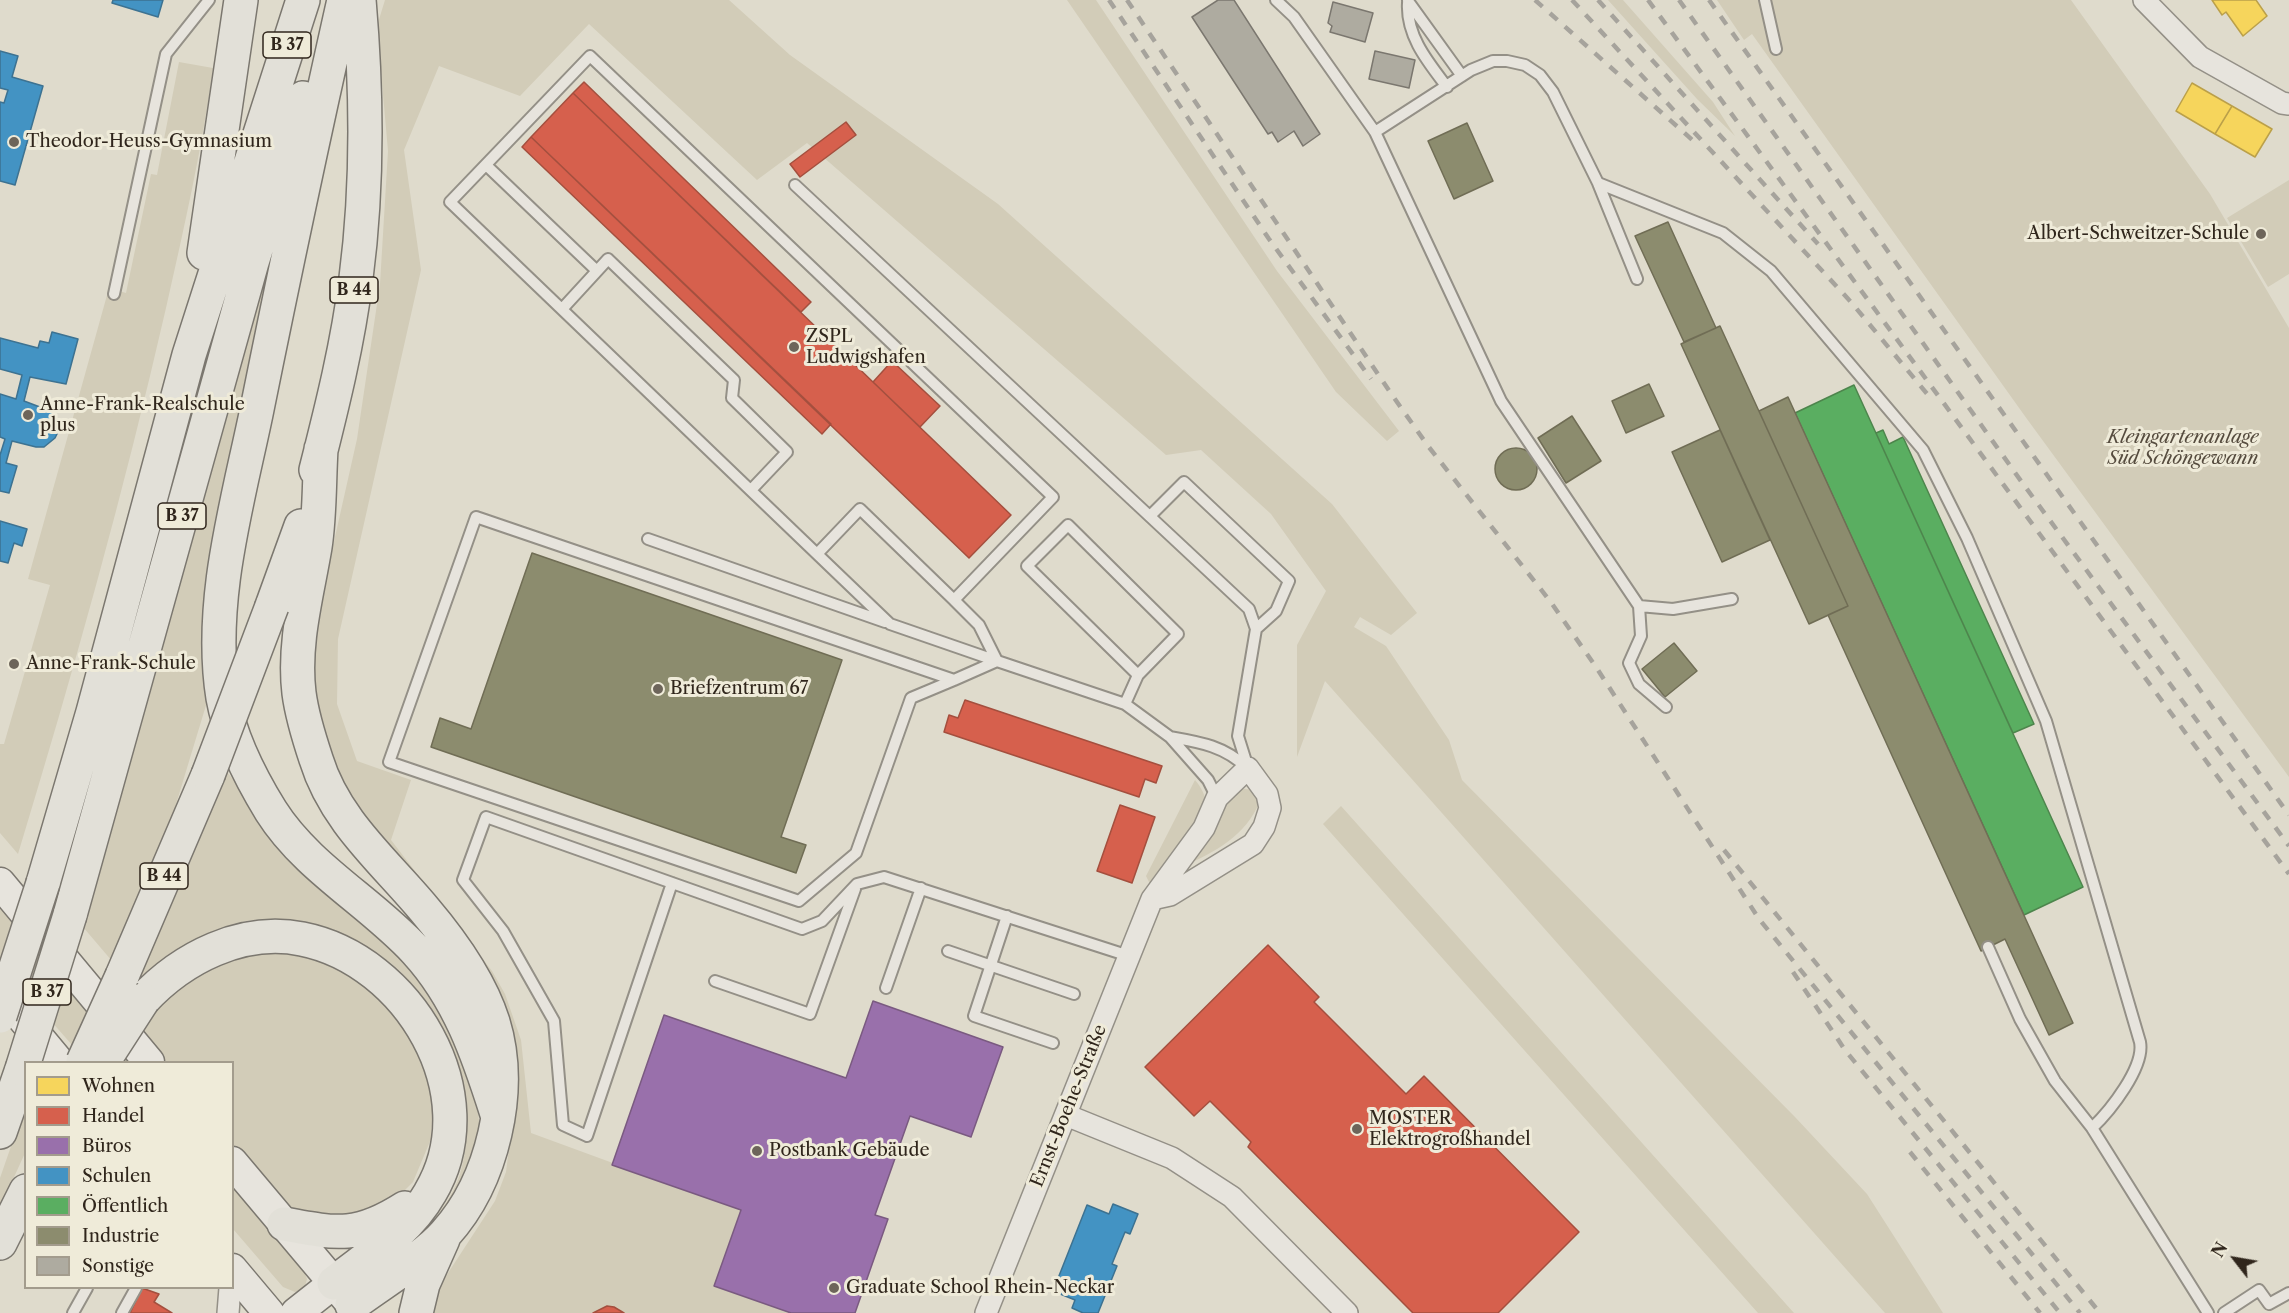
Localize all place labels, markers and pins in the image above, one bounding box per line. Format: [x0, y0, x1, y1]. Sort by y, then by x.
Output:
place label: Theodor-Heuss-Gymnasium [26, 131, 272, 153]
marker: Theodor-Heuss-Gymnasium [7, 135, 21, 149]
place label: Albert-Schweitzer-Schule [2027, 223, 2249, 245]
marker: Albert-Schweitzer-Schule [2254, 227, 2268, 241]
place label: ZSPL Ludwigshafen [806, 326, 926, 368]
marker: ZSPL Ludwigshafen [787, 340, 801, 354]
place label: Anne-Frank-Realschule plus [40, 394, 245, 436]
marker: Anne-Frank-Realschule plus [21, 408, 35, 422]
place label: Anne-Frank-Schule [26, 653, 196, 675]
marker: Anne-Frank-Schule [7, 657, 21, 671]
place label: Briefzentrum 67 [670, 678, 808, 700]
marker: Briefzentrum 67 [651, 682, 665, 696]
place label: MOSTER Elektrogroßhandel [1369, 1108, 1531, 1150]
marker: MOSTER Elektrogroßhandel [1350, 1122, 1364, 1136]
place label: Postbank Gebäude [769, 1140, 929, 1162]
marker: Postbank Gebäude [750, 1144, 764, 1158]
place label: Graduate School Rhein-Neckar [846, 1277, 1114, 1299]
marker: Graduate School Rhein-Neckar [827, 1281, 841, 1295]

